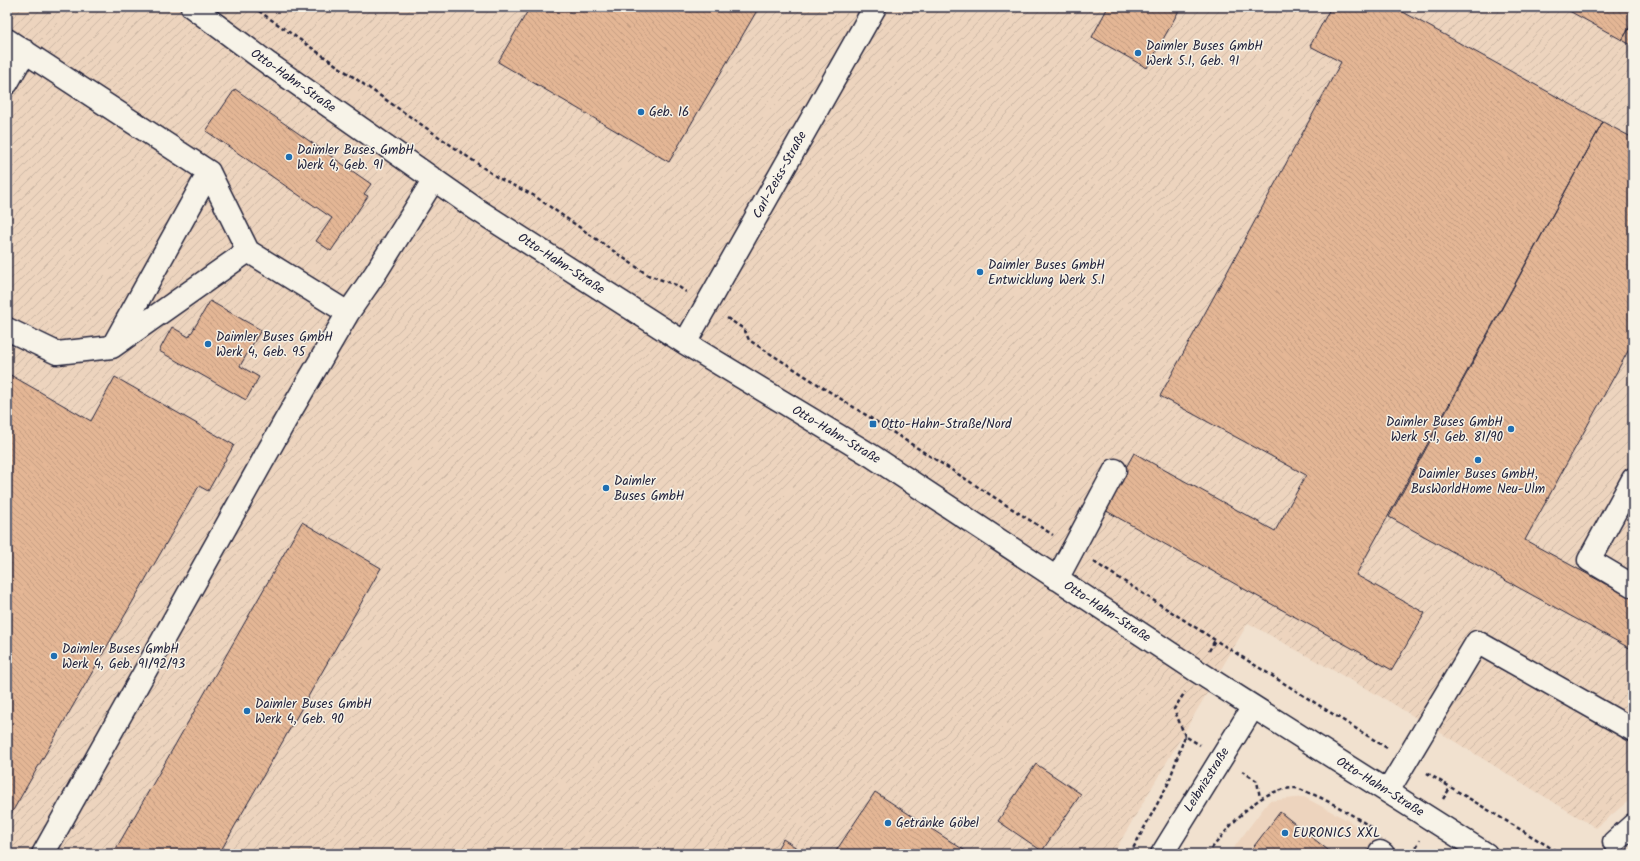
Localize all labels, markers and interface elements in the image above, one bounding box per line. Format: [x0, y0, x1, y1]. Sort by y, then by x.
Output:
place label: Daimler Buses GmbH Werk 5.1, Geb. 91 [1146, 36, 1263, 72]
street label: Otto-Hahn-Straße [246, 44, 340, 118]
marker: Daimler Buses GmbH Werk 5.1, Geb. 91 [1133, 48, 1143, 58]
place label: Geb. 16 [649, 102, 689, 123]
marker: Geb. 16 [636, 107, 646, 117]
street label: Carl-Zeiss-Straße [747, 127, 813, 223]
place label: Daimler Buses GmbH Werk 4, Geb. 91 [297, 140, 414, 176]
marker: Daimler Buses GmbH Werk 4, Geb. 91 [284, 152, 294, 162]
street label: Otto-Hahn-Straße [513, 228, 609, 300]
place label: Daimler Buses GmbH Entwicklung Werk 5.1 [988, 255, 1105, 291]
marker: Daimler Buses GmbH Entwicklung Werk 5.1 [975, 267, 985, 277]
place label: Daimler Buses GmbH Werk 4, Geb. 95 [216, 327, 333, 363]
marker: Daimler Buses GmbH Werk 4, Geb. 95 [203, 339, 213, 349]
street label: Otto-Hahn-Straße [788, 400, 885, 470]
place label: Daimler Buses GmbH Werk 5.1, Geb. 81/90 [1386, 412, 1503, 448]
place label: Otto-Hahn-Straße/Nord [881, 414, 1012, 435]
marker: Otto-Hahn-Straße/Nord [868, 419, 878, 429]
marker: Daimler Buses GmbH Werk 5.1, Geb. 81/90 [1506, 424, 1516, 434]
marker: Daimler Buses GmbH, BusWorldHome Neu-Ulm [1473, 455, 1483, 465]
place label: Daimler Buses GmbH, BusWorldHome Neu-Ulm [1411, 464, 1545, 500]
place label: Daimler Buses GmbH [614, 471, 685, 507]
marker: Daimler Buses GmbH [601, 483, 611, 493]
street label: Otto-Hahn-Straße [1059, 576, 1155, 648]
place label: Daimler Buses GmbH Werk 4, Geb. 91/92/93 [62, 639, 185, 675]
marker: Daimler Buses GmbH Werk 4, Geb. 91/92/93 [49, 651, 59, 661]
place label: Daimler Buses GmbH Werk 4, Geb. 90 [255, 694, 372, 730]
marker: Daimler Buses GmbH Werk 4, Geb. 90 [242, 706, 252, 716]
street label: Leibnizstraße [1179, 743, 1235, 817]
street label: Otto-Hahn-Straße [1332, 752, 1428, 823]
place label: Getränke Göbel [896, 813, 979, 834]
marker: Getränke Göbel [883, 818, 893, 828]
place label: EURONICS XXL [1293, 823, 1380, 844]
marker: EURONICS XXL [1280, 828, 1290, 838]

